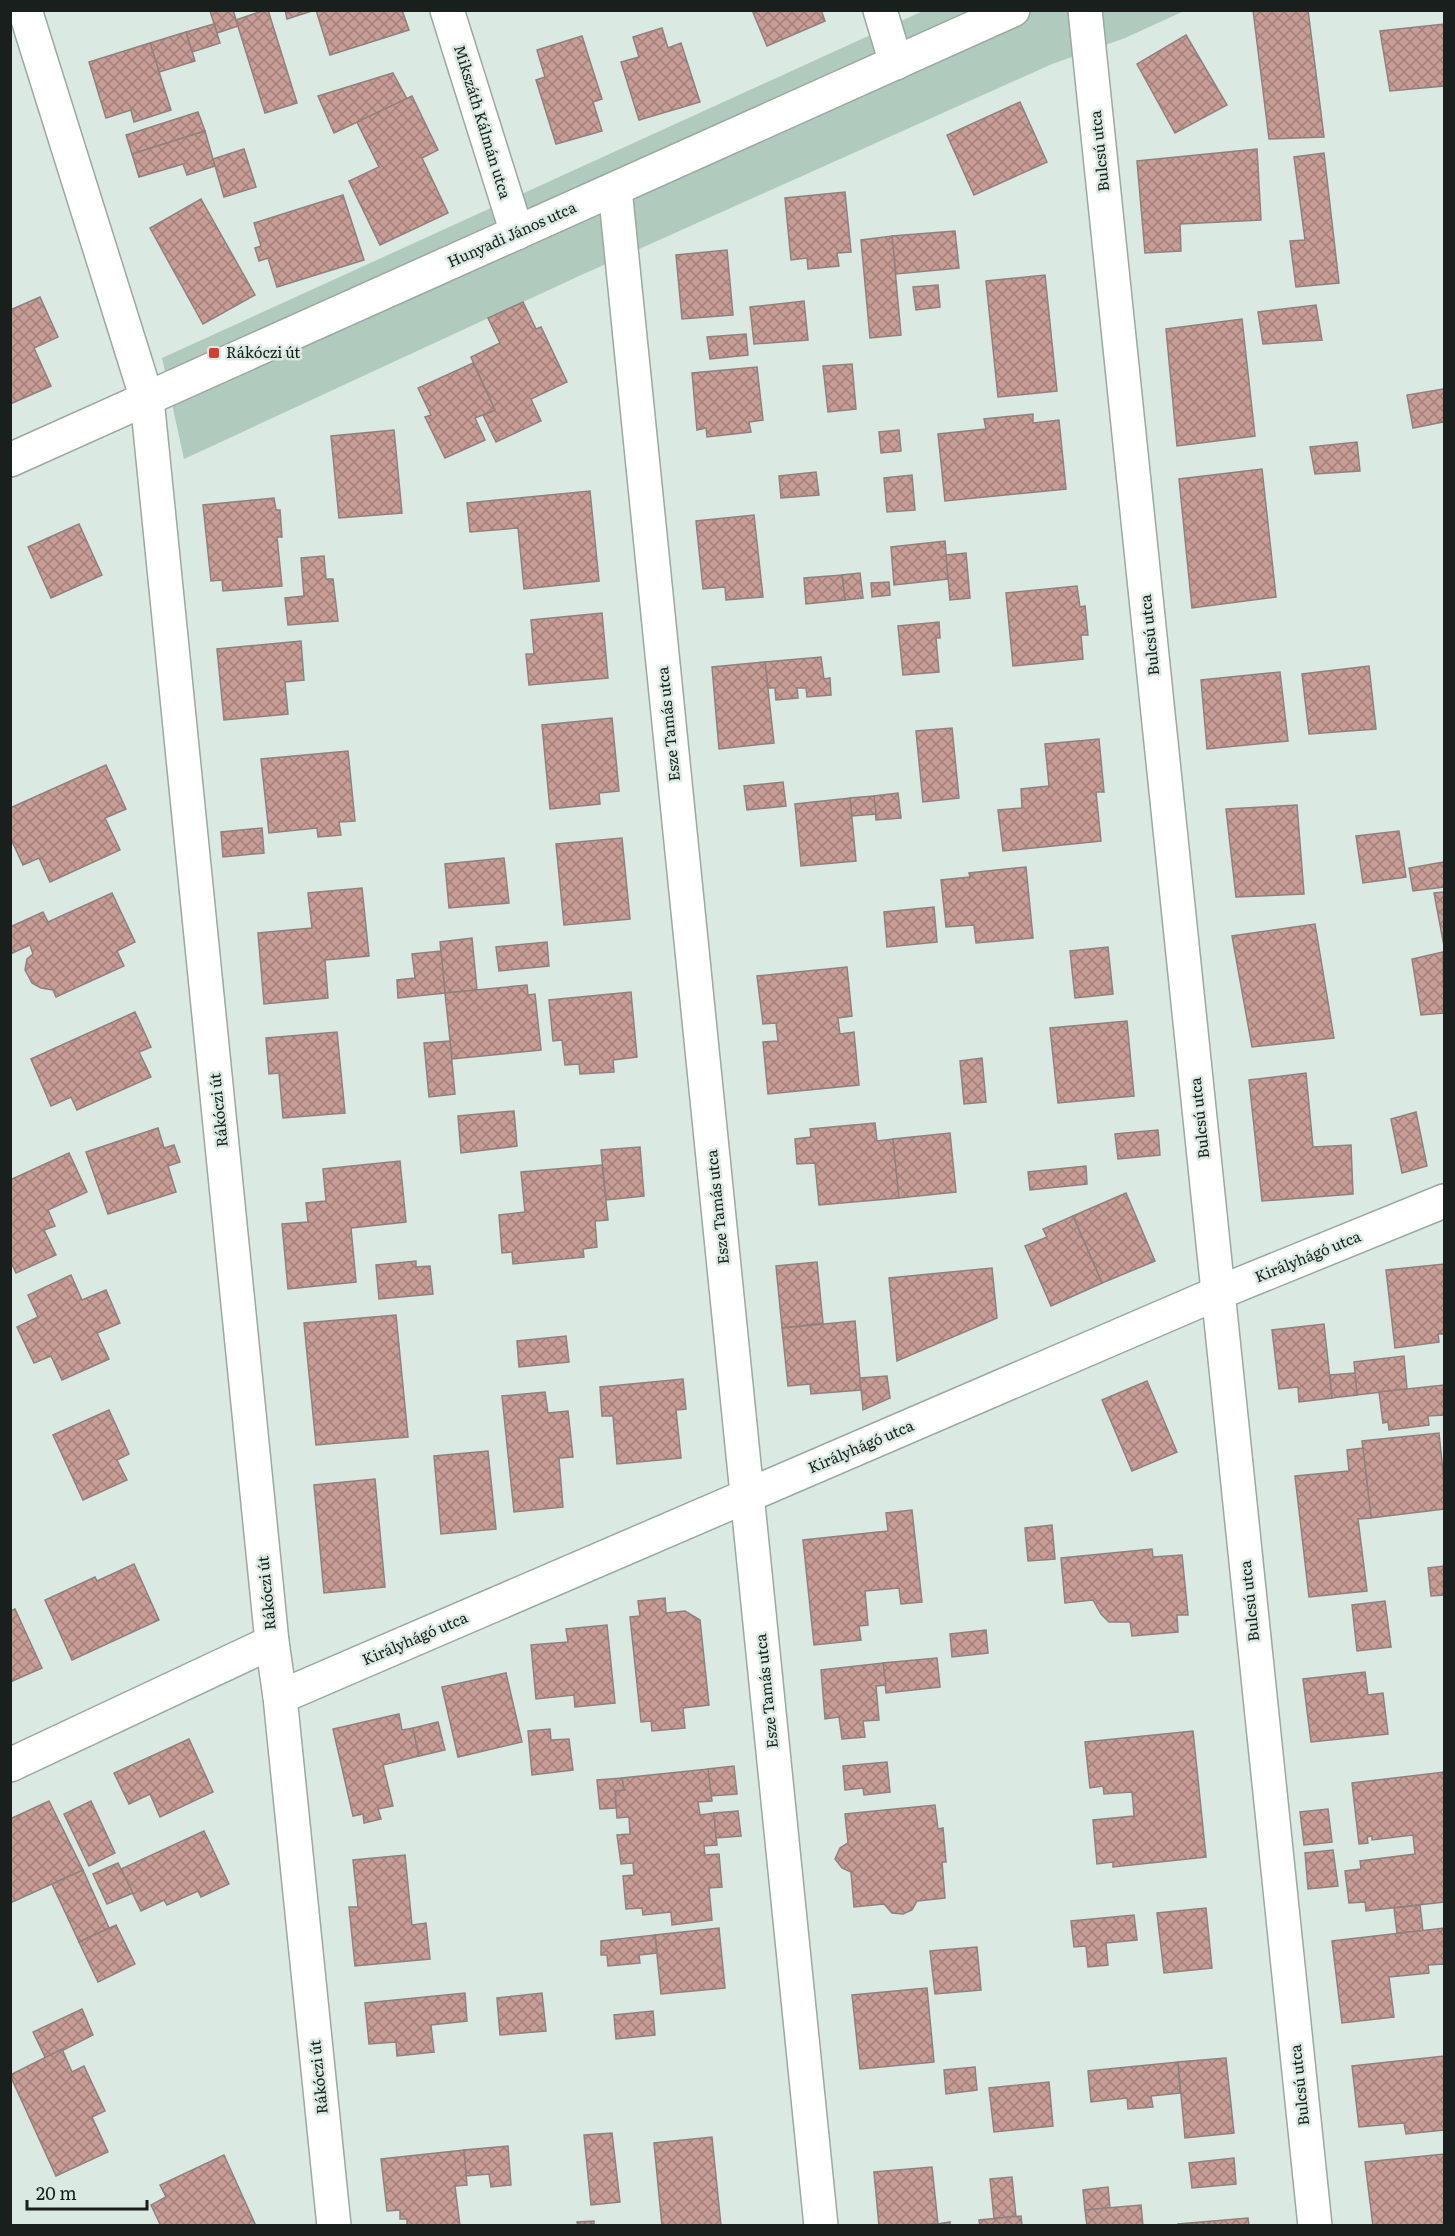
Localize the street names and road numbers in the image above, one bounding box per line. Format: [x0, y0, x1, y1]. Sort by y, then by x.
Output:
street label: Mikszáth Kálmán utca [449, 42, 518, 202]
street label: Bulcsú utca [1083, 108, 1114, 193]
street label: Hunyadi János utca [443, 194, 580, 272]
street label: Bulcsú utca [1133, 592, 1164, 677]
street label: Esze Tamás utca [650, 665, 685, 783]
street label: Rákóczi út [202, 1072, 233, 1148]
street label: Bulcsú utca [1183, 1075, 1214, 1160]
street label: Esze Tamás utca [699, 1148, 734, 1266]
street label: Királyhágó utca [1251, 1223, 1365, 1287]
street label: Királyhágó utca [804, 1413, 918, 1478]
street label: Rákóczi út [250, 1555, 281, 1631]
street label: Bulcsú utca [1233, 1558, 1264, 1643]
street label: Királyhágó utca [358, 1605, 472, 1670]
street label: Esze Tamás utca [748, 1632, 783, 1750]
street label: Rákóczi út [302, 2039, 333, 2115]
street label: Bulcsú utca [1283, 2042, 1314, 2127]

